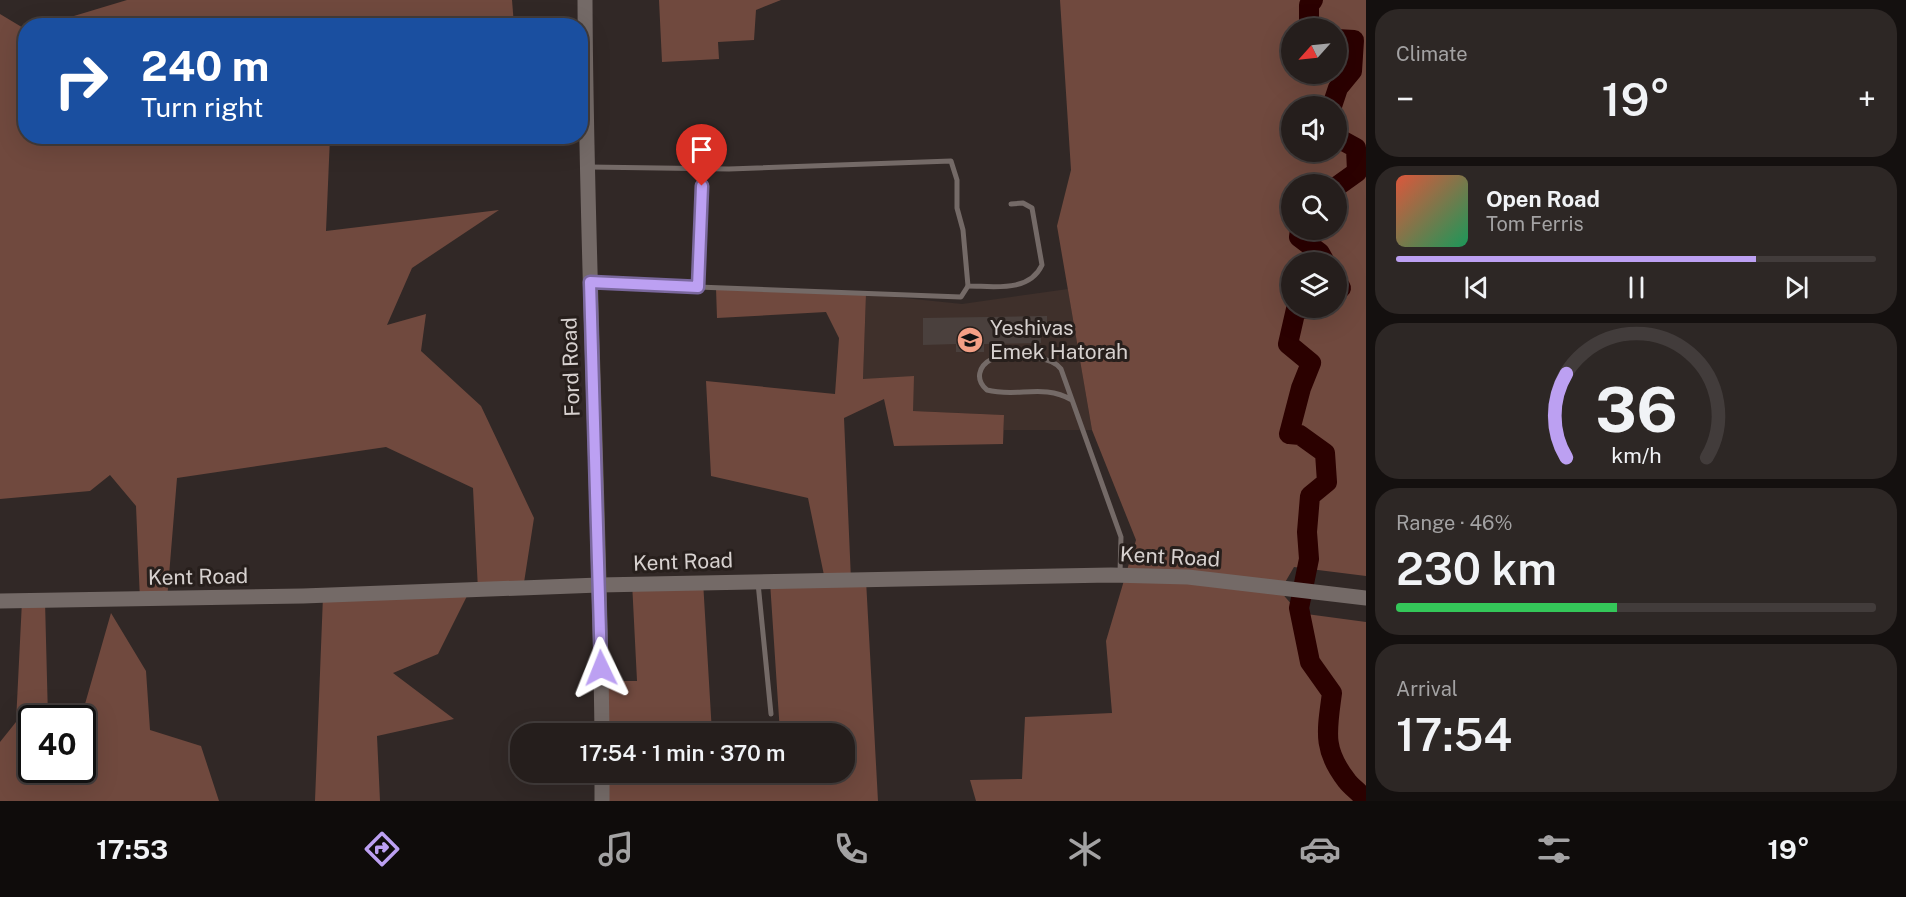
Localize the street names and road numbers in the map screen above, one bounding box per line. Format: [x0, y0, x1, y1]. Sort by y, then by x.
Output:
street label: Ford Road [556, 317, 585, 417]
street label: Kent Road [1119, 541, 1221, 572]
street label: Kent Road [632, 547, 734, 576]
street label: Kent Road [148, 563, 248, 590]

